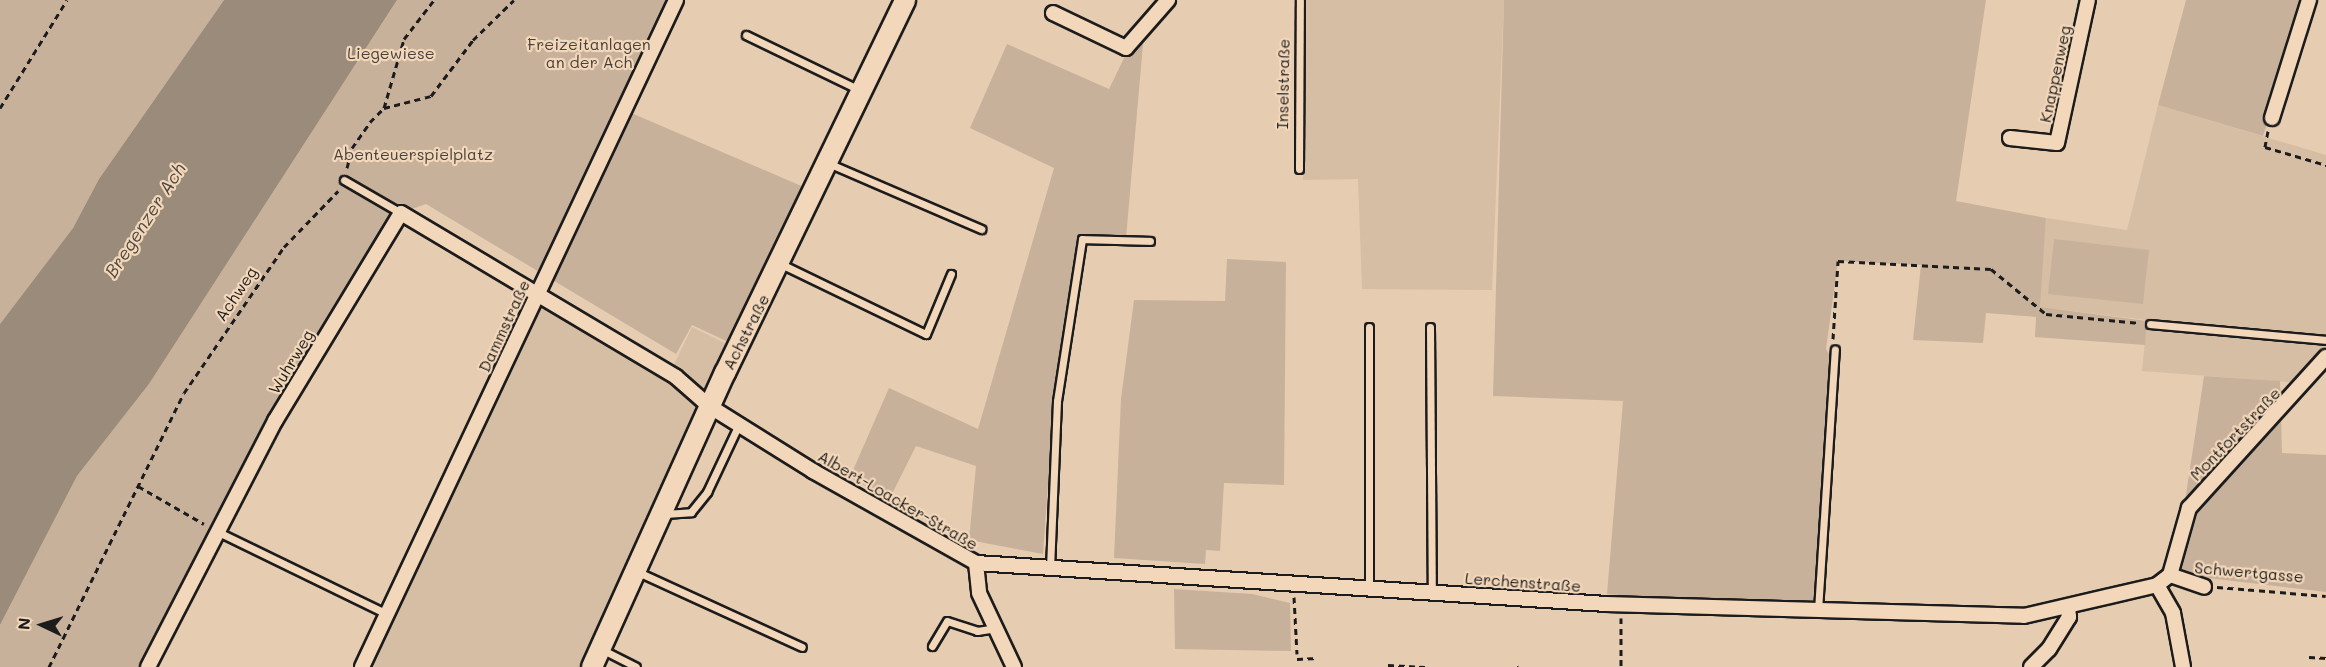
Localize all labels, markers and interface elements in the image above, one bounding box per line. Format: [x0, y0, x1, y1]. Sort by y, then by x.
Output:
street label: Knappenweg [2035, 24, 2075, 124]
park label: Freizeitanlagen an der Ach [527, 34, 651, 72]
street label: Inselstraße [1273, 39, 1293, 129]
park label: Liegewiese [347, 43, 435, 63]
park label: Abenteuerspielplatz [333, 144, 493, 164]
water label: Bregenzer Ach [100, 159, 190, 281]
street label: Achweg [211, 263, 261, 325]
street label: Dammstraße [474, 277, 534, 375]
street label: Achstraße [719, 291, 773, 373]
street label: Wuhrweg [264, 326, 318, 398]
street label: Montfortstraße [2186, 384, 2284, 484]
street label: Albert-Loacker-Straße [815, 446, 981, 554]
street label: Schwertgasse [2194, 558, 2304, 586]
street label: Lerchenstraße [1464, 568, 1582, 596]
north arrow [12, 595, 72, 655]
text: N [13, 617, 34, 631]

